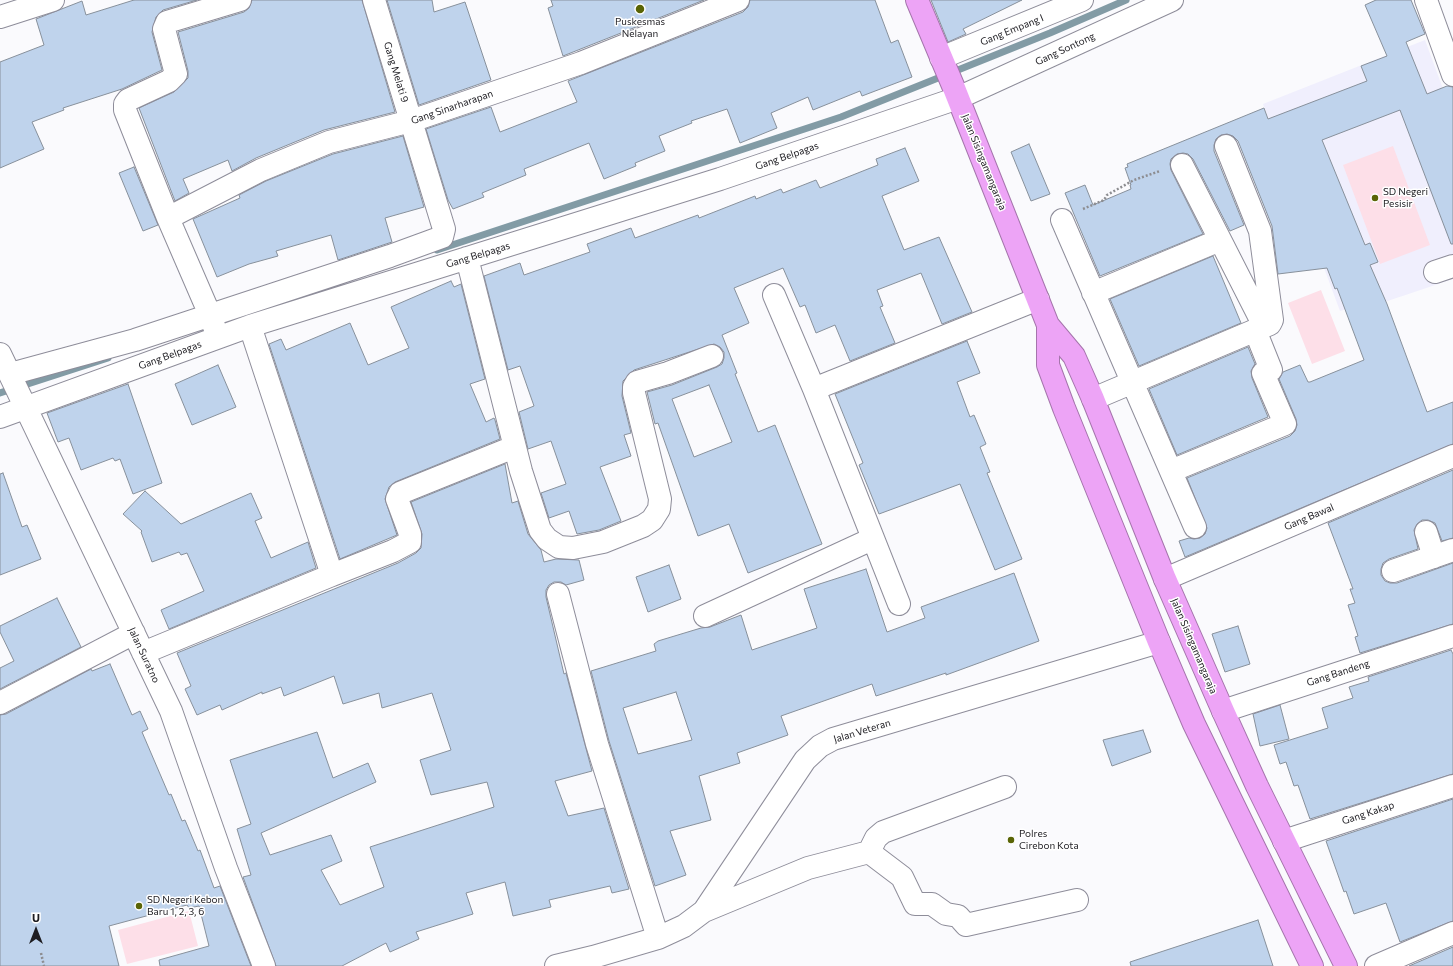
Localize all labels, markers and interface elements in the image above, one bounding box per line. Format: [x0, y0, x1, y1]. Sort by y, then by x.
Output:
marker: Puskesmas Nelayan [634, 3, 646, 15]
street label: Gang Empang I [979, 12, 1045, 48]
place label: Puskesmas Nelayan [615, 16, 665, 40]
street label: Gang Sontong [1033, 30, 1097, 68]
street label: Gang Melati 9 [381, 40, 411, 104]
street label: Gang Sinarharapan [409, 87, 495, 127]
street label: Jalan Sisingamangaraja [959, 112, 1009, 212]
street label: Gang Belpagas [754, 140, 820, 172]
place label: SD Negeri Pesisir [1383, 186, 1428, 210]
marker: SD Negeri Pesisir [1370, 193, 1380, 203]
street label: Gang Belpagas [445, 240, 511, 270]
street label: Gang Belpagas [137, 338, 203, 372]
street label: Gang Bawal [1282, 501, 1336, 533]
street label: Jalan Sisingamangaraja [1168, 596, 1220, 696]
street label: Jalan Suratno [126, 625, 162, 685]
street label: Gang Bandeng [1305, 657, 1371, 689]
street label: Jalan Veteran [832, 717, 892, 745]
street label: Gang Kakap [1340, 799, 1396, 827]
place label: Polres Cirebon Kota [1019, 828, 1079, 852]
marker: Polres Cirebon Kota [1006, 835, 1016, 845]
place label: SD Negeri Kebon Baru 1, 2, 3, 6 [147, 894, 223, 918]
marker: SD Negeri Kebon Baru 1, 2, 3, 6 [134, 901, 144, 911]
north arrow [16, 910, 56, 950]
text: U [32, 911, 40, 924]

